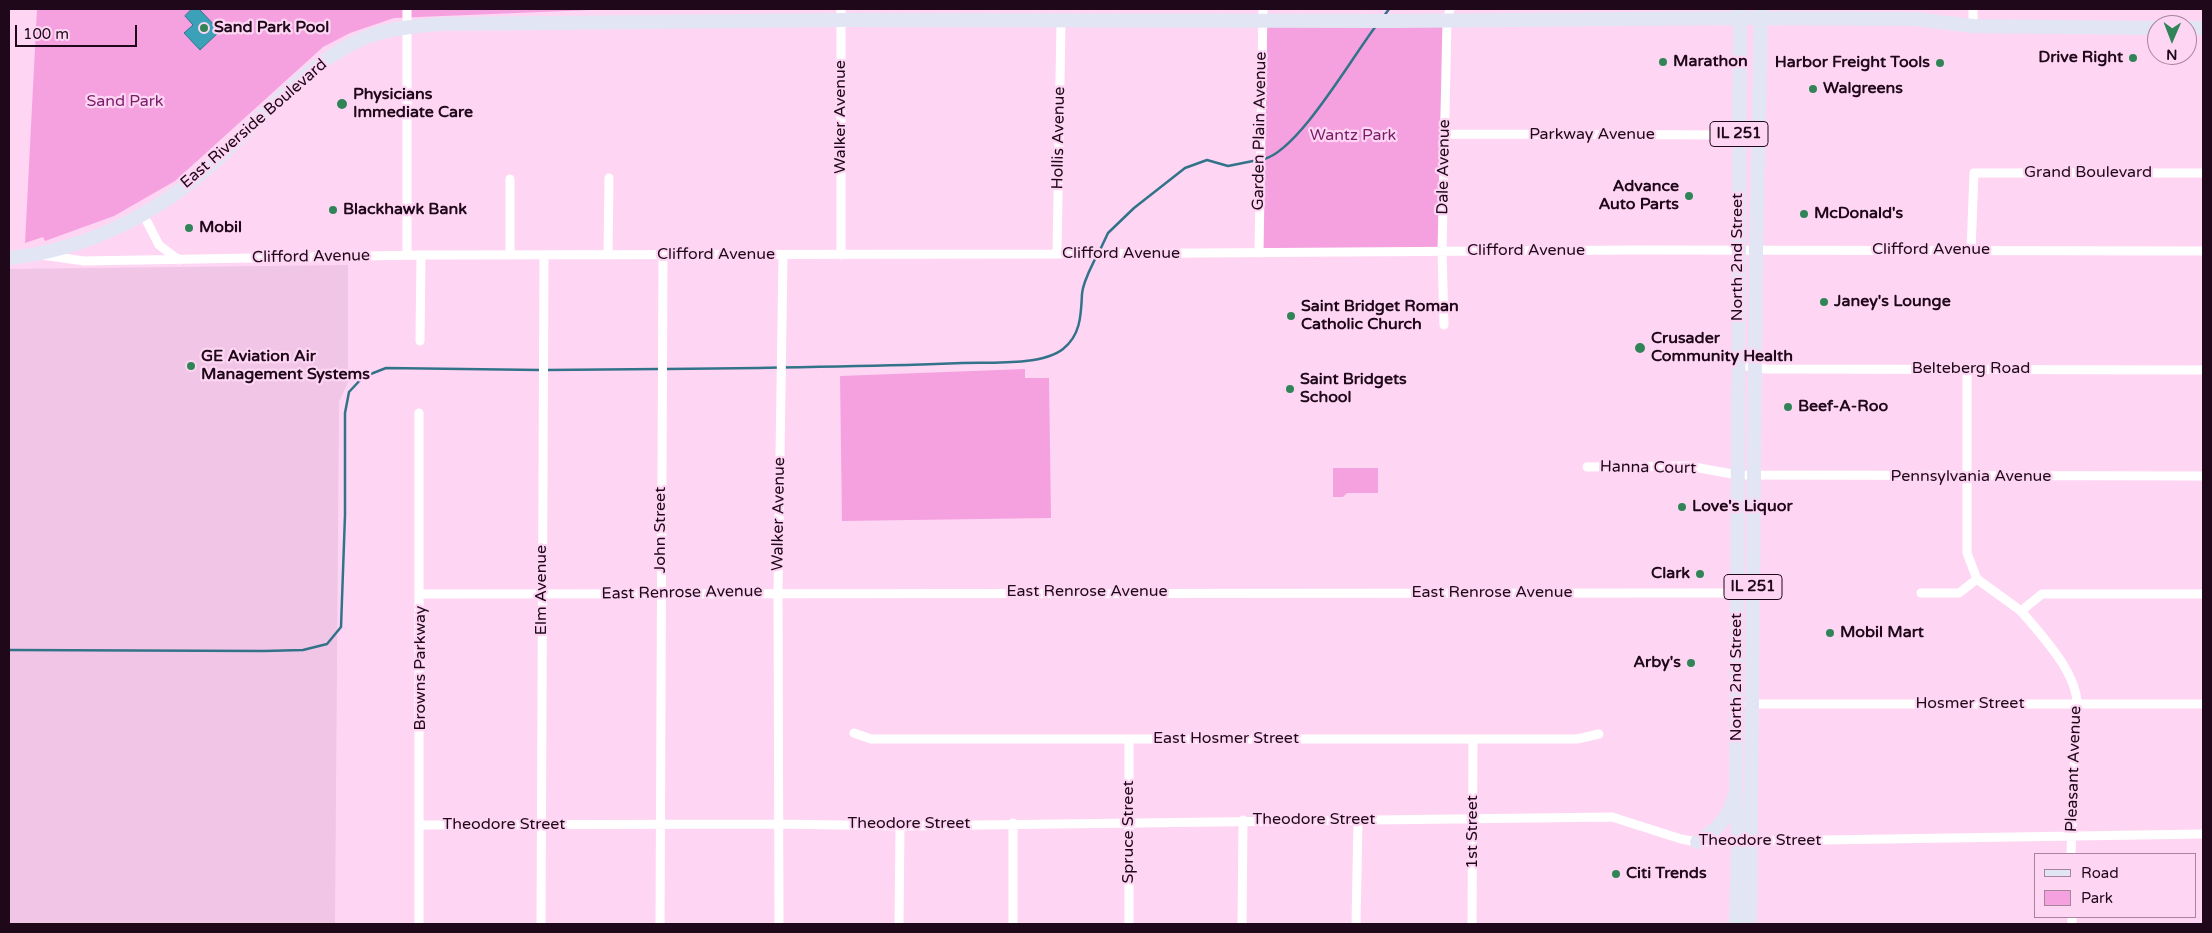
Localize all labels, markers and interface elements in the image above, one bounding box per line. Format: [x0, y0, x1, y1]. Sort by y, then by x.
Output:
scale bar [18, 15, 140, 47]
north arrow [2147, 15, 2197, 65]
place label: Sand Park Pool [214, 18, 329, 38]
marker: Sand Park Pool [198, 22, 210, 34]
text: 100 m [23, 25, 69, 43]
text: N [2166, 46, 2178, 63]
place label: Drive Right [2038, 48, 2123, 68]
street label: Garden Plain Avenue [1249, 51, 1271, 211]
place label: Marathon [1673, 52, 1748, 72]
marker: Drive Right [2127, 52, 2139, 64]
place label: Harbor Freight Tools [1775, 53, 1930, 73]
street label: East Riverside Boulevard [177, 55, 331, 193]
marker: Marathon [1657, 56, 1669, 68]
marker: Harbor Freight Tools [1934, 57, 1946, 69]
street label: Walker Avenue [831, 60, 851, 174]
place label: Walgreens [1823, 79, 1903, 99]
marker: Walgreens [1807, 83, 1819, 95]
place label: Physicians Immediate Care [353, 85, 473, 123]
street label: Hollis Avenue [1049, 87, 1069, 189]
park label: Sand Park [86, 92, 164, 112]
marker: Physicians Immediate Care [335, 97, 349, 111]
street label: Dale Avenue [1434, 119, 1454, 215]
road number: IL 251 [1710, 122, 1768, 146]
street label: Parkway Avenue [1529, 125, 1655, 145]
park label: Wantz Park [1310, 126, 1396, 146]
street label: Grand Boulevard [2024, 163, 2152, 183]
place label: Advance Auto Parts [1598, 177, 1679, 215]
marker: Advance Auto Parts [1683, 190, 1695, 202]
street label: North 2nd Street [1728, 193, 1748, 321]
place label: Blackhawk Bank [343, 200, 467, 220]
marker: Blackhawk Bank [327, 204, 339, 216]
place label: McDonald's [1814, 204, 1903, 224]
marker: McDonald's [1798, 208, 1810, 220]
place label: Mobil [199, 218, 242, 238]
marker: Mobil [183, 222, 195, 234]
street label: Clifford Avenue [1872, 240, 1990, 260]
street label: Clifford Avenue [1467, 241, 1585, 261]
street label: Clifford Avenue [1062, 244, 1180, 264]
street label: Clifford Avenue [657, 245, 775, 265]
street label: Clifford Avenue [252, 246, 370, 268]
place label: Janey's Lounge [1834, 292, 1951, 312]
marker: Janey's Lounge [1818, 296, 1830, 308]
place label: Saint Bridget Roman Catholic Church [1301, 297, 1459, 335]
marker: Saint Bridget Roman Catholic Church [1285, 310, 1297, 322]
place label: Crusader Community Health [1651, 329, 1793, 367]
marker: Crusader Community Health [1633, 341, 1647, 355]
place label: GE Aviation Air Management Systems [201, 347, 370, 385]
street label: Belteberg Road [1912, 359, 2030, 379]
marker: GE Aviation Air Management Systems [185, 360, 197, 372]
place label: Saint Bridgets School [1300, 370, 1407, 408]
marker: Saint Bridgets School [1284, 383, 1296, 395]
place label: Beef-A-Roo [1798, 397, 1888, 417]
marker: Beef-A-Roo [1782, 401, 1794, 413]
street label: Walker Avenue [768, 457, 790, 571]
street label: Hanna Court [1600, 458, 1696, 478]
street label: Pennsylvania Avenue [1891, 467, 2051, 487]
street label: John Street [651, 487, 671, 573]
place label: Love's Liquor [1692, 497, 1793, 517]
marker: Love's Liquor [1676, 501, 1688, 513]
street label: Elm Avenue [532, 545, 552, 635]
place label: Clark [1651, 564, 1690, 584]
marker: Clark [1694, 568, 1706, 580]
road number: IL 251 [1724, 574, 1782, 600]
street label: East Renrose Avenue [601, 582, 763, 604]
street label: East Renrose Avenue [1007, 582, 1167, 602]
street label: East Renrose Avenue [1412, 583, 1572, 603]
street label: Browns Parkway [411, 606, 431, 730]
street label: North 2nd Street [1727, 613, 1747, 741]
place label: Mobil Mart [1840, 623, 1924, 643]
marker: Mobil Mart [1824, 627, 1836, 639]
place label: Arby's [1633, 653, 1681, 673]
marker: Arby's [1685, 657, 1697, 669]
street label: Hosmer Street [1915, 694, 2025, 714]
street label: Pleasant Avenue [2062, 705, 2086, 833]
street label: East Hosmer Street [1153, 729, 1299, 749]
street label: Spruce Street [1119, 780, 1139, 884]
street label: 1st Street [1463, 795, 1483, 869]
street label: Theodore Street [1253, 810, 1375, 830]
street label: Theodore Street [848, 814, 970, 834]
street label: Theodore Street [443, 815, 565, 835]
street label: Theodore Street [1699, 831, 1821, 851]
legend [2034, 853, 2197, 918]
place label: Citi Trends [1626, 864, 1707, 884]
text: Road [2081, 864, 2119, 882]
marker: Citi Trends [1610, 868, 1622, 880]
text: Park [2081, 889, 2113, 907]

